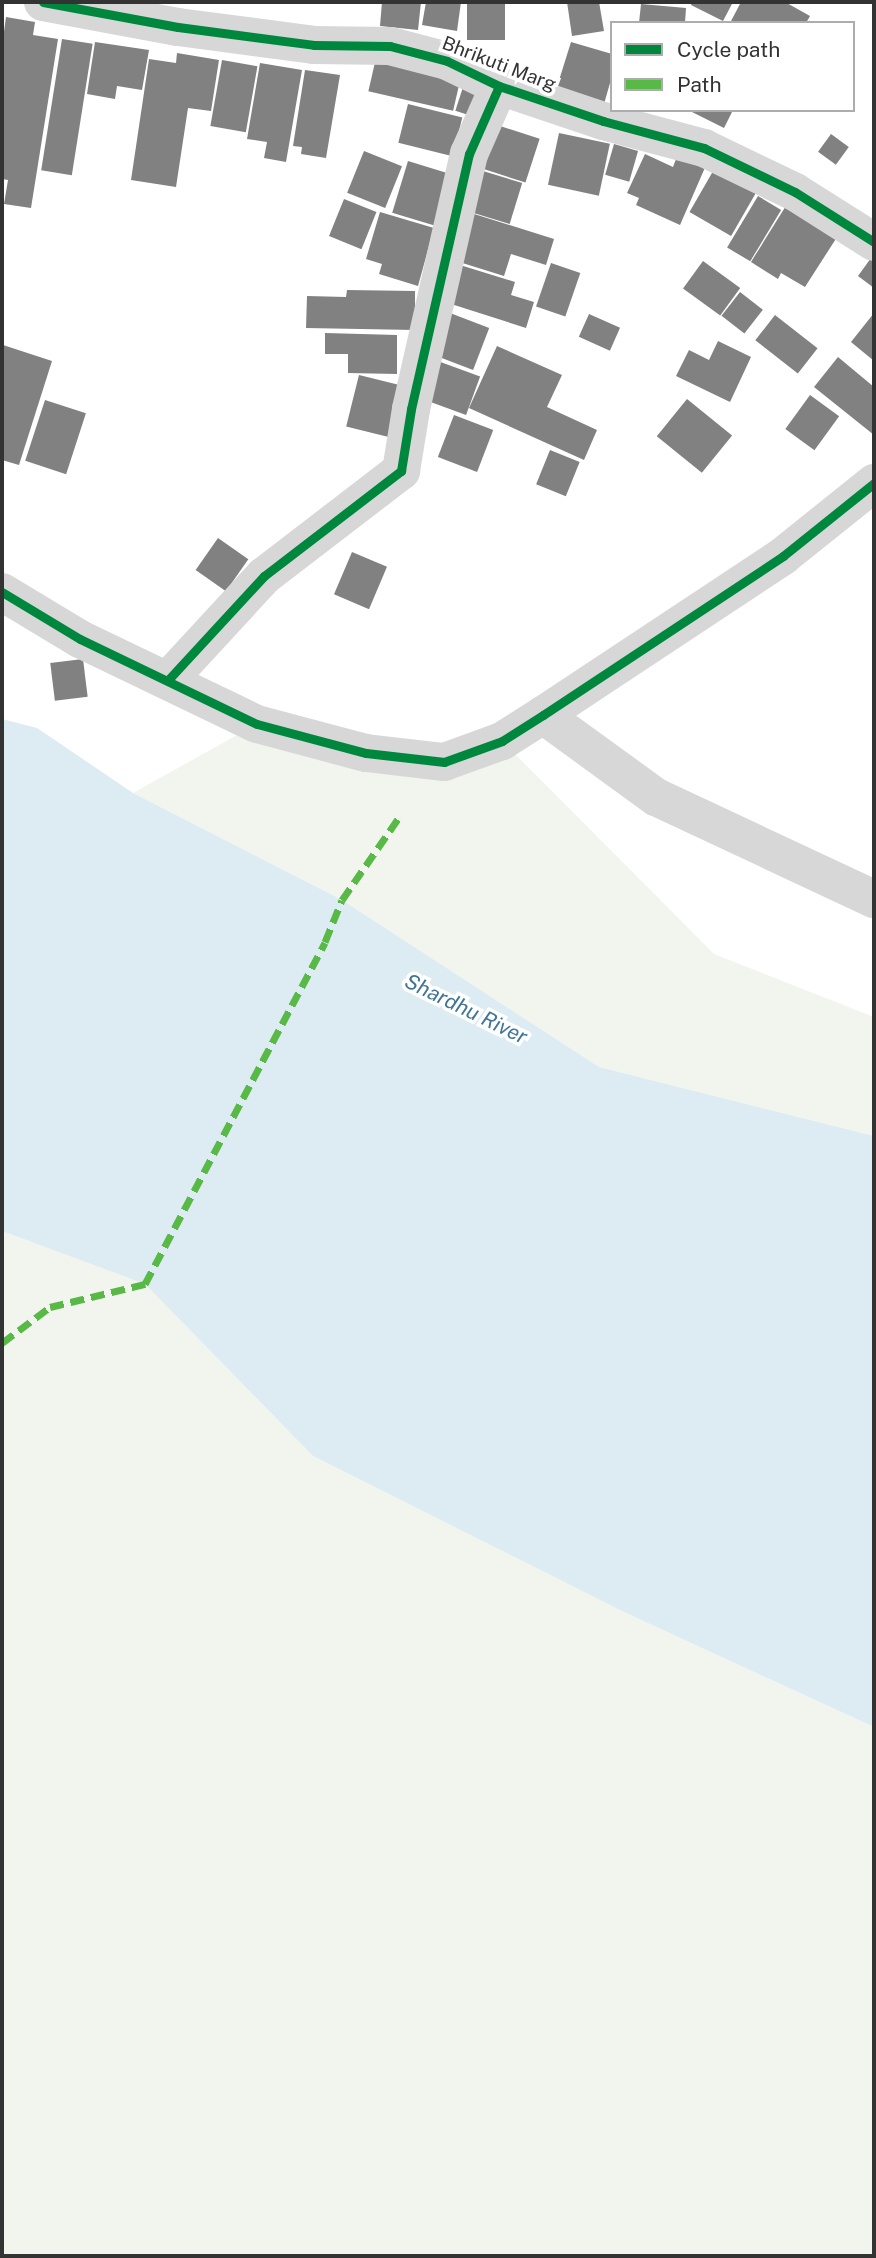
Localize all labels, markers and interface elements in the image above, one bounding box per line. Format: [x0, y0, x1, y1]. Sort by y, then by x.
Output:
legend [610, 21, 855, 112]
street label: Bhrikuti Marg [439, 32, 559, 96]
text: Cycle path [677, 37, 780, 62]
text: Path [677, 72, 722, 97]
water label: Shardhu River [401, 968, 531, 1050]

